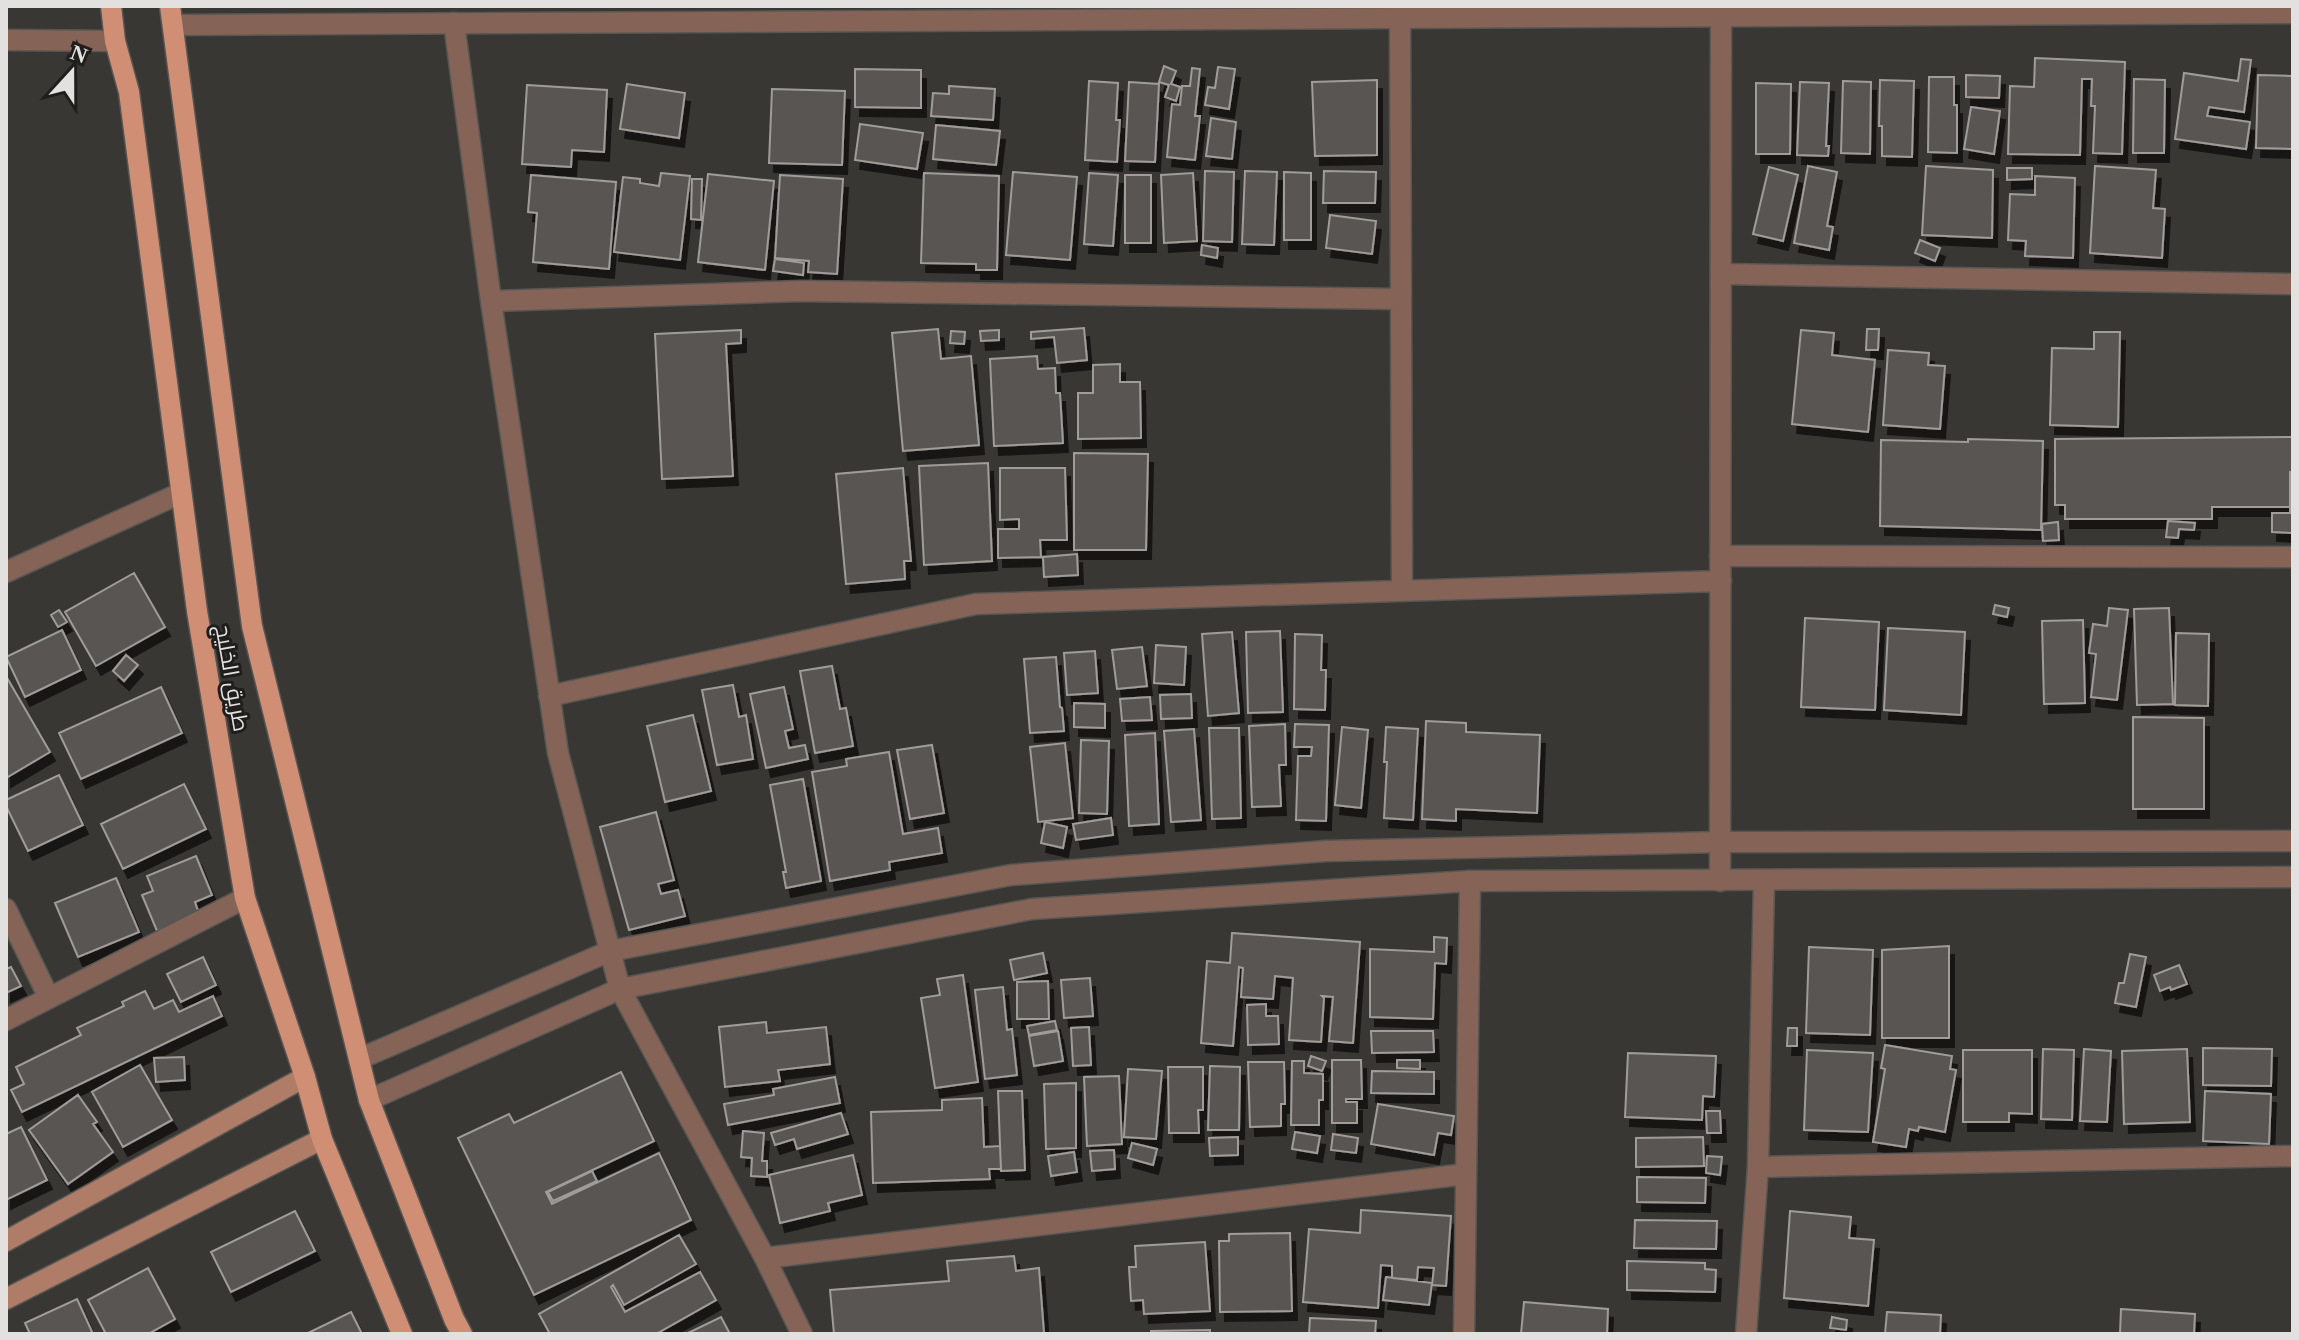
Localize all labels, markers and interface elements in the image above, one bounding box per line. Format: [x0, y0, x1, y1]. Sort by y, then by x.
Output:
north arrow [32, 32, 112, 112]
text: N [67, 39, 91, 68]
street label: طريق الخليج [208, 623, 254, 734]

